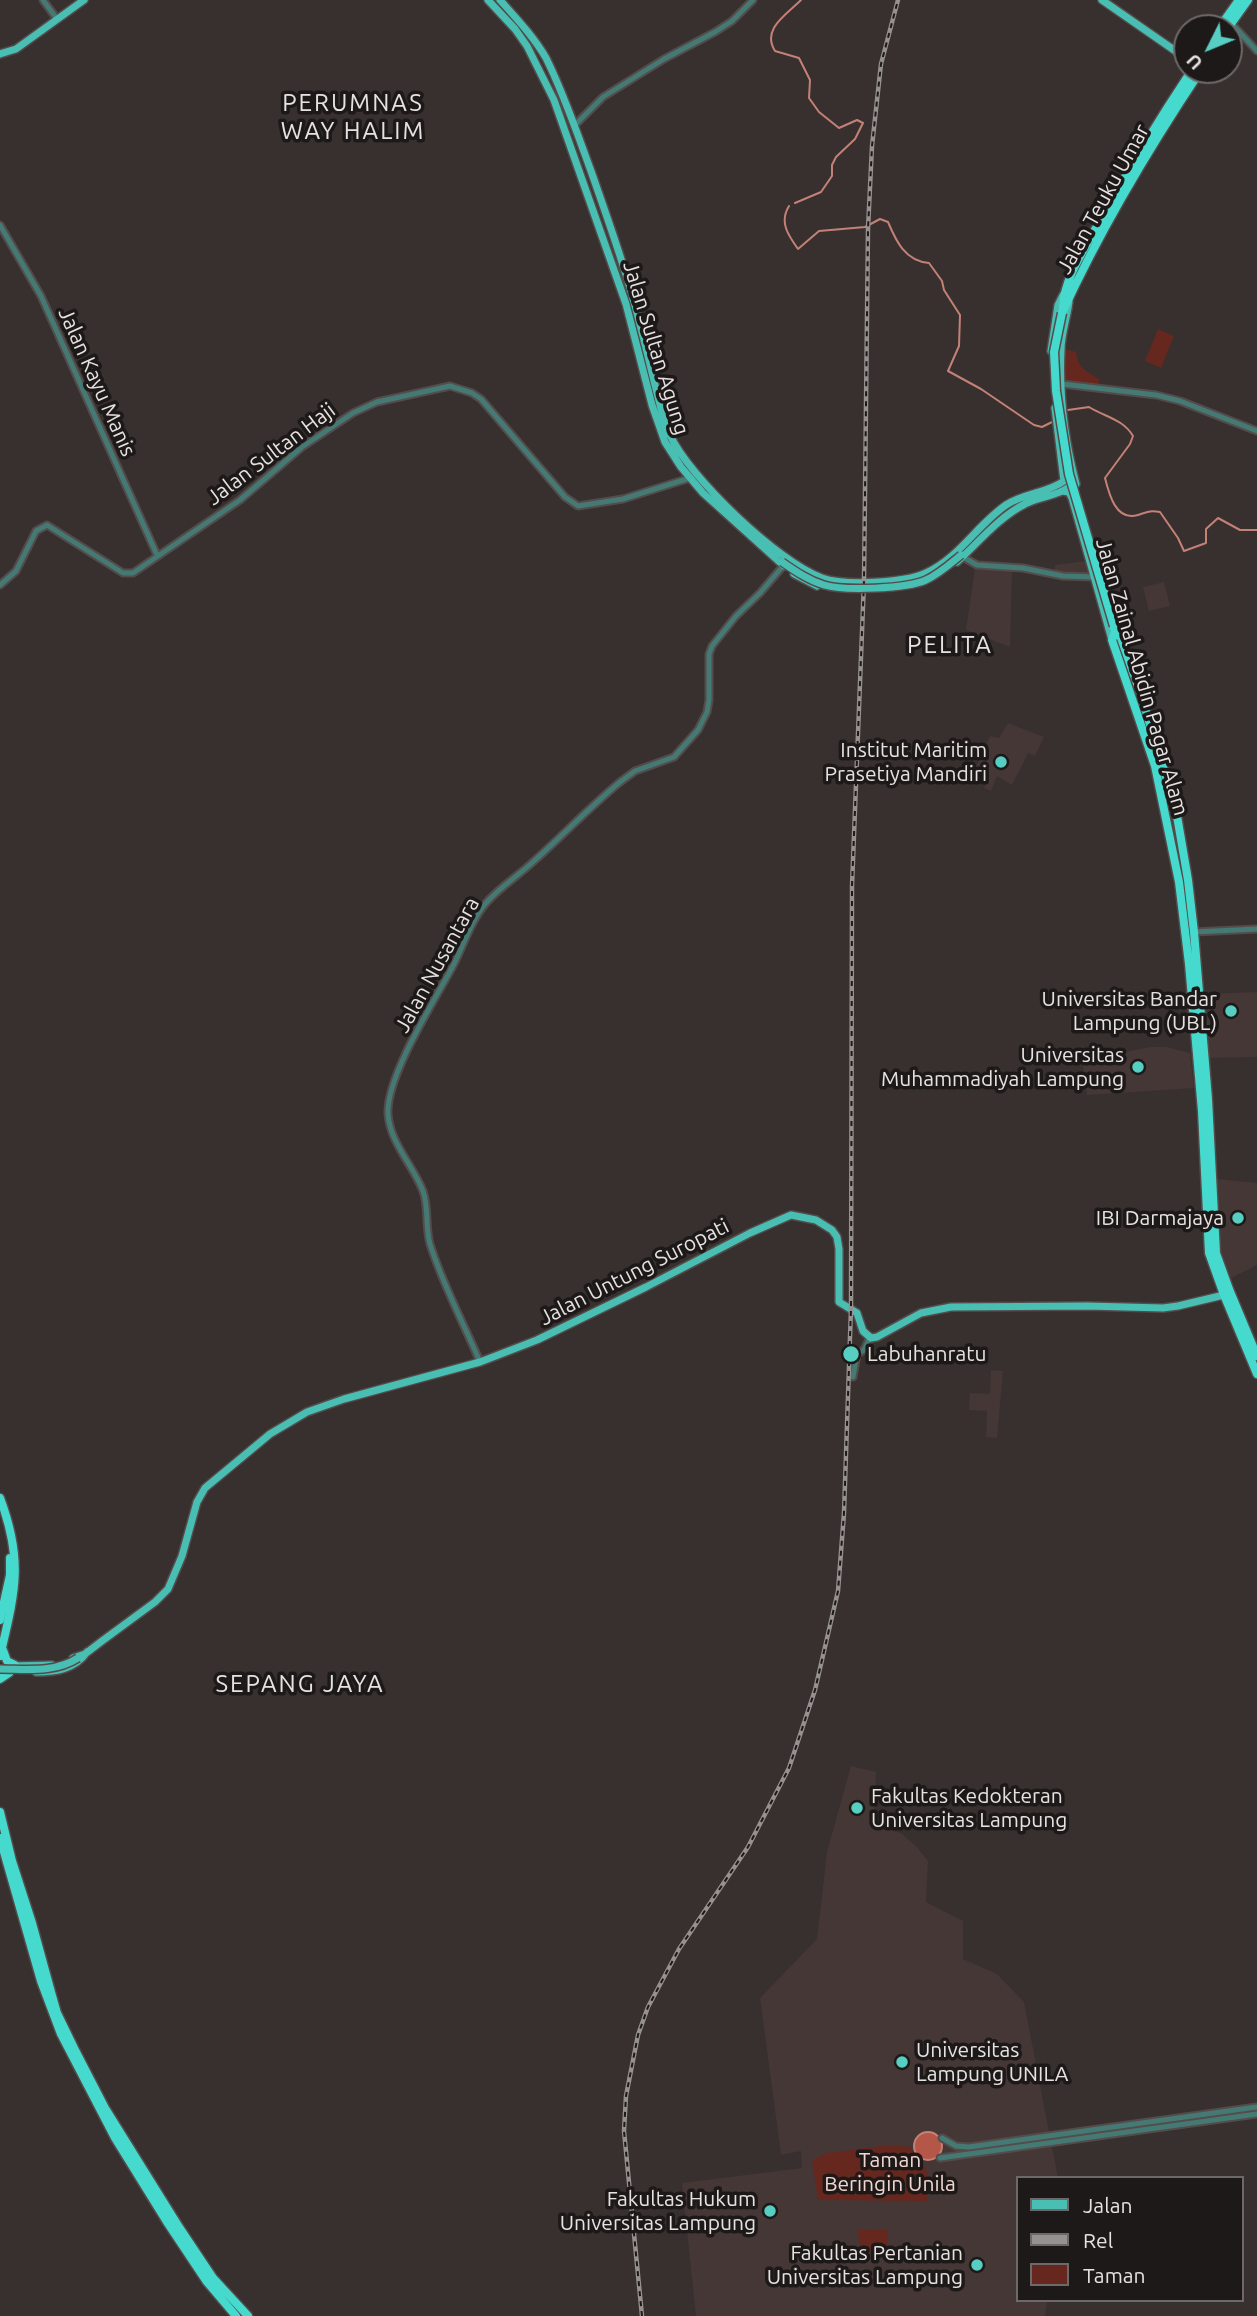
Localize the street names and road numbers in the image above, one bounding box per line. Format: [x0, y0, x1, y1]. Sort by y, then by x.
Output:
street label: Jalan Teuku Umar [1051, 120, 1155, 278]
street label: Jalan Sultan Agung [618, 258, 694, 438]
street label: Jalan Kayu Manis [53, 304, 141, 460]
street label: Jalan Sultan Haji [202, 398, 340, 510]
street label: Jalan Zainal Abidin Pagar Alam [1090, 535, 1194, 819]
street label: Jalan Nusantara [389, 893, 485, 1037]
street label: Jalan Untung Suropati [535, 1213, 733, 1331]

